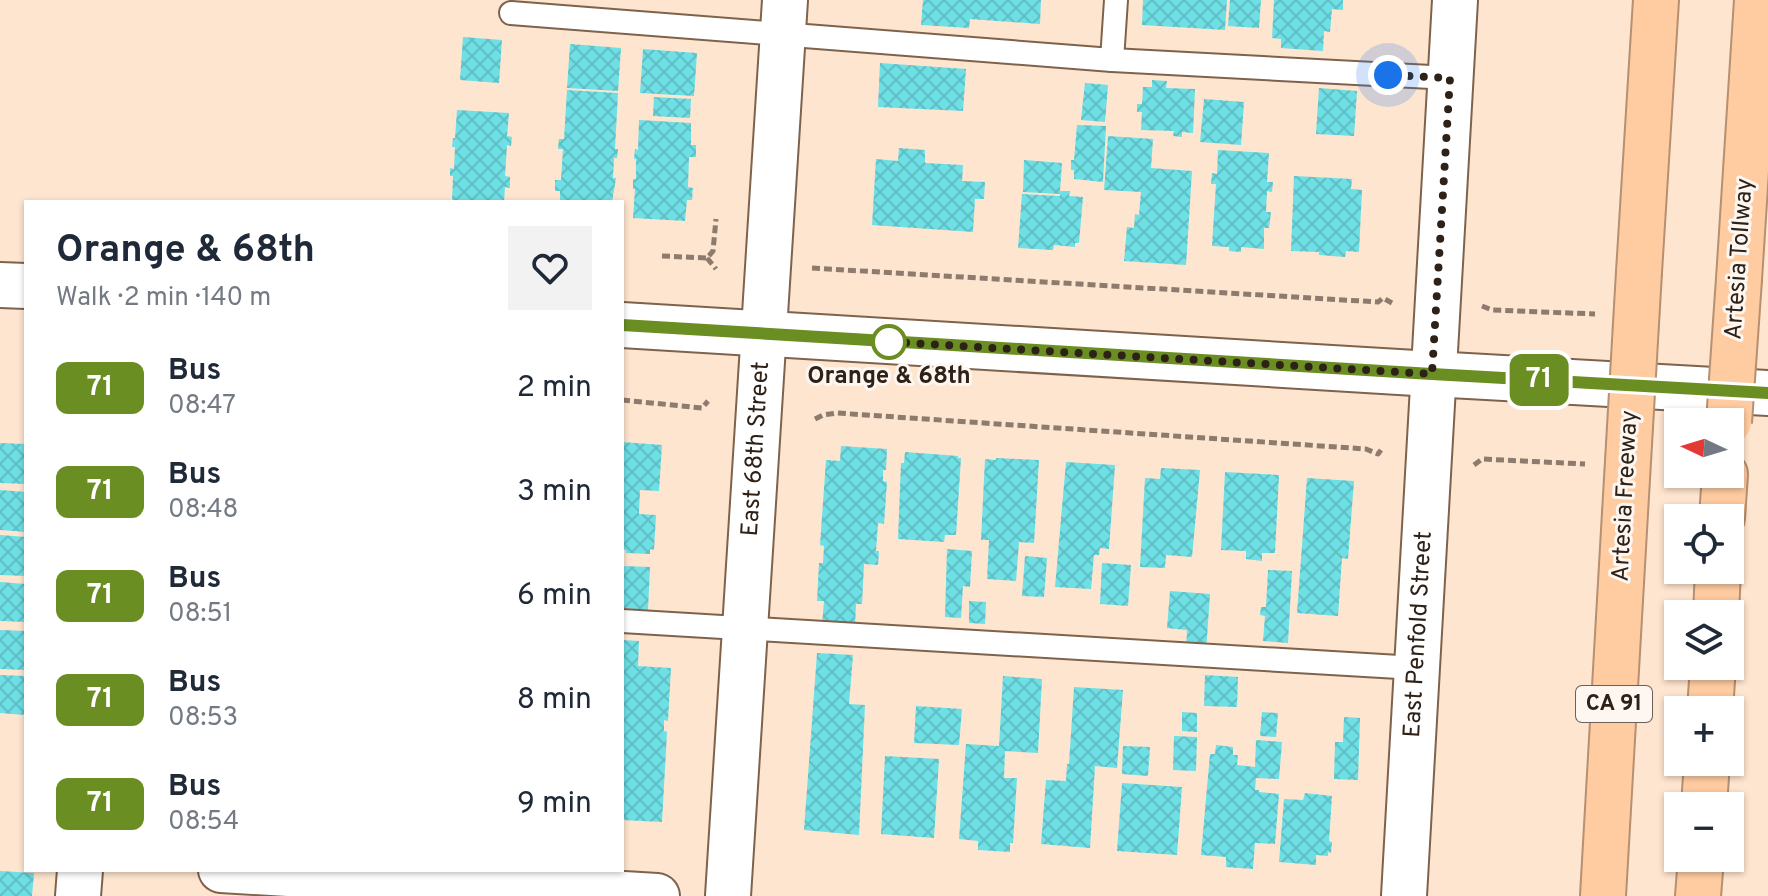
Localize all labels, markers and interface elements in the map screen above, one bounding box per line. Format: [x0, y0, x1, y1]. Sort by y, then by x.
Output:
your location [1368, 55, 1408, 95]
street label: Artesia Tollway [1719, 177, 1761, 341]
button: heart [508, 226, 592, 310]
text: Orange & 68th [56, 227, 315, 276]
text: Walk · 2 min · 140 m [56, 282, 271, 315]
marker: Orange & 68th [872, 325, 906, 359]
text: Bus [168, 353, 221, 390]
line badge: 71 [1503, 354, 1575, 406]
street label: East 68th Street [736, 361, 777, 537]
place label: Orange & 68th [807, 362, 971, 392]
text: 71 [1526, 362, 1552, 398]
text: 71 [87, 370, 113, 406]
text: 2 min [517, 370, 592, 407]
text: 08:47 [168, 390, 236, 423]
north arrow [1664, 408, 1744, 488]
map controls [1664, 408, 1744, 872]
street label: Artesia Freeway [1607, 409, 1645, 583]
text: Bus [168, 457, 221, 494]
text: 71 [87, 474, 113, 510]
text: 3 min [517, 474, 592, 511]
text: 08:48 [168, 494, 238, 527]
button: locate [1664, 504, 1744, 584]
street label: East Penfold Street [1398, 530, 1440, 739]
text: Bus [168, 561, 221, 598]
text: 71 [87, 578, 113, 614]
text: 6 min [517, 578, 592, 615]
text: 08:51 [168, 598, 232, 631]
button: layers [1664, 600, 1744, 680]
text: Bus [168, 665, 221, 702]
text: 71 [87, 682, 113, 718]
text: 8 min [517, 682, 592, 719]
road number: CA 91 [1576, 686, 1652, 722]
button: + [1664, 696, 1744, 776]
text: 08:53 [168, 702, 238, 735]
text: Bus [168, 769, 221, 806]
text: 71 [87, 786, 113, 822]
text: 9 min [517, 786, 592, 823]
button: − [1664, 792, 1744, 872]
text: 08:54 [168, 806, 239, 839]

